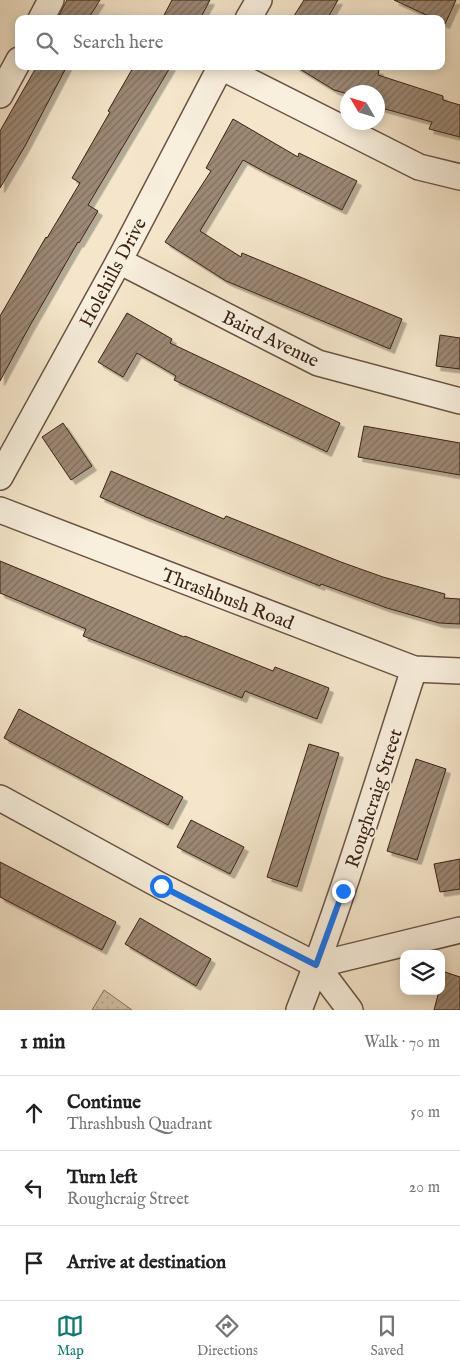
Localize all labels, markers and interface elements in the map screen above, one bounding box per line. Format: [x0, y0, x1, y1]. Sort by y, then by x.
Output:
search box [15, 15, 445, 70]
icon: search [33, 29, 61, 57]
text: Search here [73, 31, 164, 55]
north arrow [340, 85, 385, 130]
street label: Holehills Drive [75, 214, 153, 332]
street label: Baird Avenue [218, 306, 323, 374]
street label: Thrashbush Road [158, 564, 298, 636]
street label: Roughcraig Street [341, 726, 409, 871]
route start [150, 875, 173, 898]
route end [332, 880, 355, 903]
map controls [400, 950, 445, 995]
button: layers [400, 950, 445, 995]
text: 1 min [20, 1029, 65, 1056]
text: Walk · 70 m [364, 1033, 440, 1053]
text: Continue [67, 1091, 141, 1115]
icon: ahead [20, 1099, 48, 1127]
text: 50 m [411, 1103, 440, 1123]
text: Thrashbush Quadrant [67, 1115, 212, 1135]
text: Turn left [67, 1166, 138, 1190]
icon: left [20, 1174, 48, 1202]
text: 20 m [409, 1178, 440, 1198]
text: Roughcraig Street [67, 1190, 189, 1210]
icon: arrive [20, 1249, 48, 1277]
text: Arrive at destination [67, 1251, 226, 1275]
tab: Map [56, 1312, 84, 1360]
tab: Directions [197, 1312, 258, 1360]
tab: Saved [371, 1312, 404, 1360]

